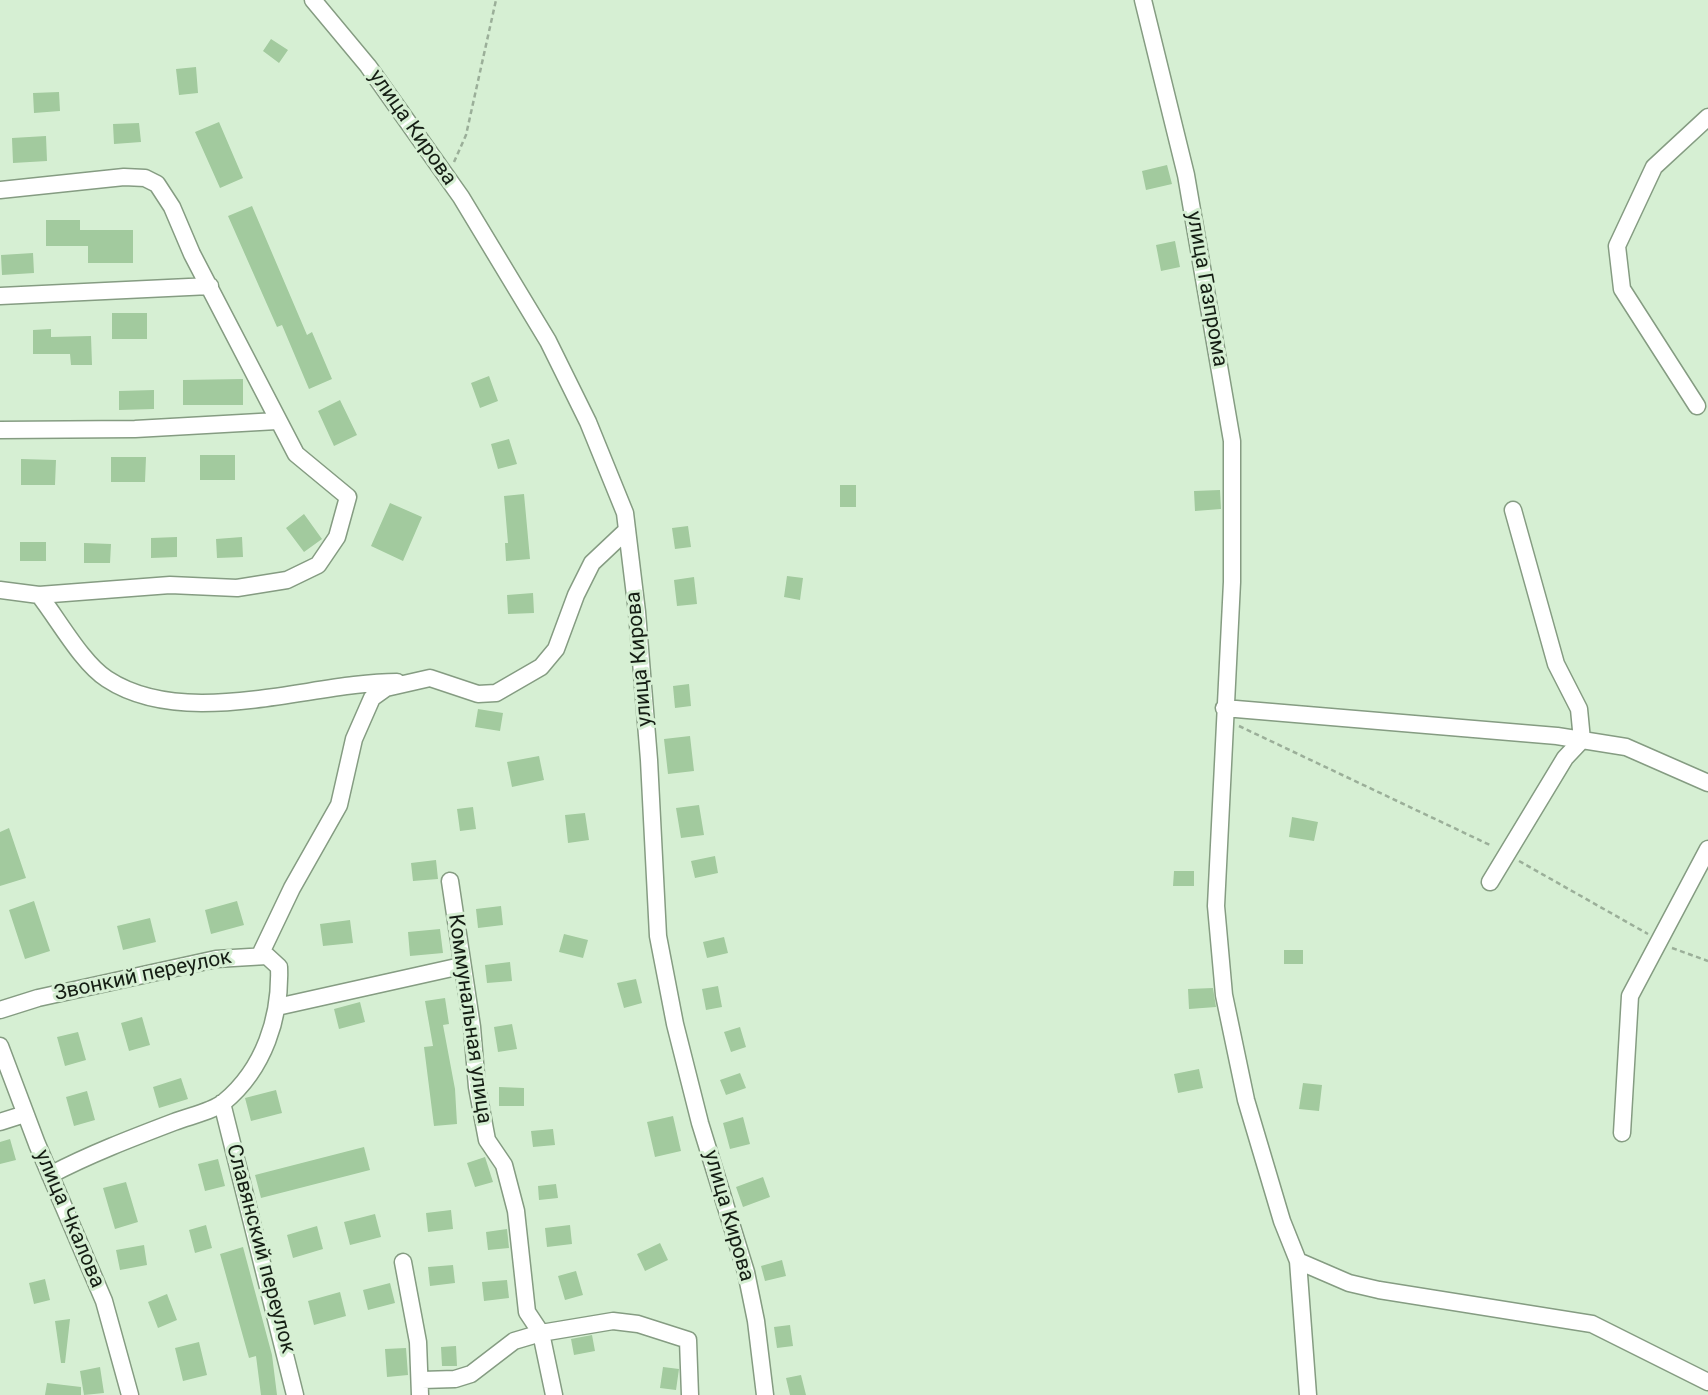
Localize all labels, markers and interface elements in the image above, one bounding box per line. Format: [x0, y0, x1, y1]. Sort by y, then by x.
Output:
street label: улица Кирова [363, 65, 461, 191]
street label: улица Газпрома [1180, 209, 1232, 369]
street label: улица Кирова [622, 590, 658, 728]
street label: Коммунальная улица [442, 913, 496, 1125]
street label: Звонкий переулок [52, 945, 234, 1007]
street label: Славянский переулок [220, 1142, 300, 1356]
street label: улица Чкалова [29, 1146, 109, 1292]
street label: улица Кирова [697, 1147, 759, 1285]

